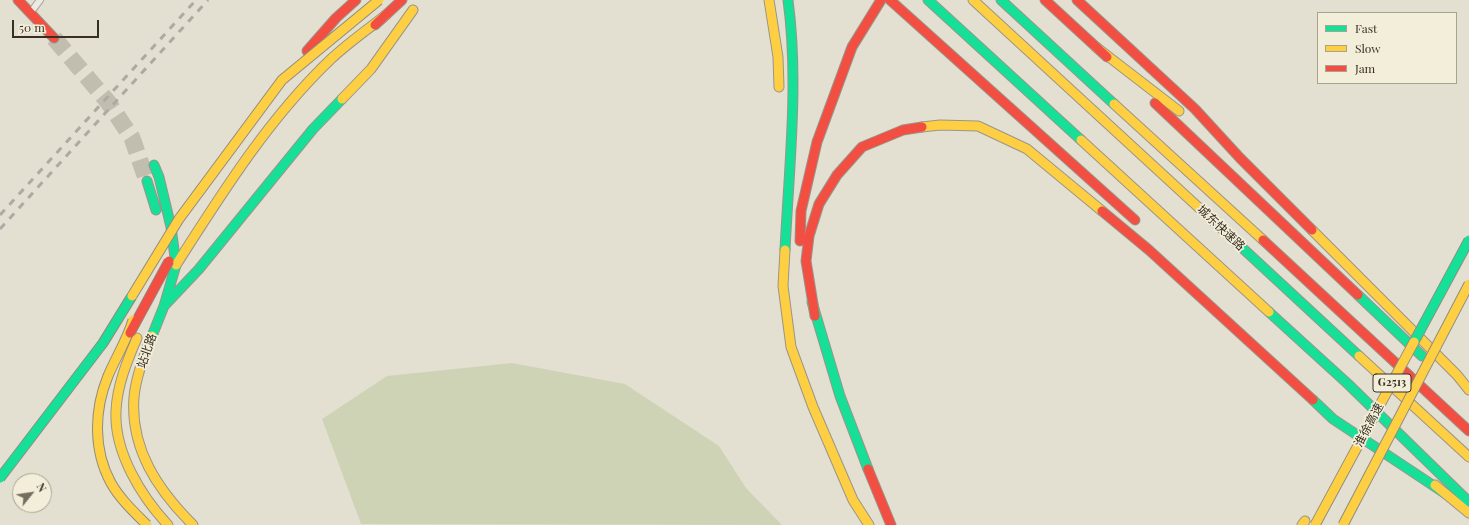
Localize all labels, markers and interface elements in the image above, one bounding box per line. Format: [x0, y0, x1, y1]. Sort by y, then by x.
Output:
scale bar [14, 12, 101, 38]
legend [1317, 12, 1457, 84]
text: 50 m [19, 19, 45, 35]
text: Fast [1355, 20, 1377, 36]
text: Slow [1355, 40, 1381, 56]
text: Jam [1355, 60, 1375, 76]
street label: 城东快速路 [1194, 202, 1248, 254]
street label: 站北路 [134, 332, 160, 370]
road number: G2513 [1373, 374, 1411, 392]
street label: 淮徐高速 [1351, 400, 1387, 450]
north arrow [12, 473, 52, 513]
text: N [33, 480, 50, 494]

